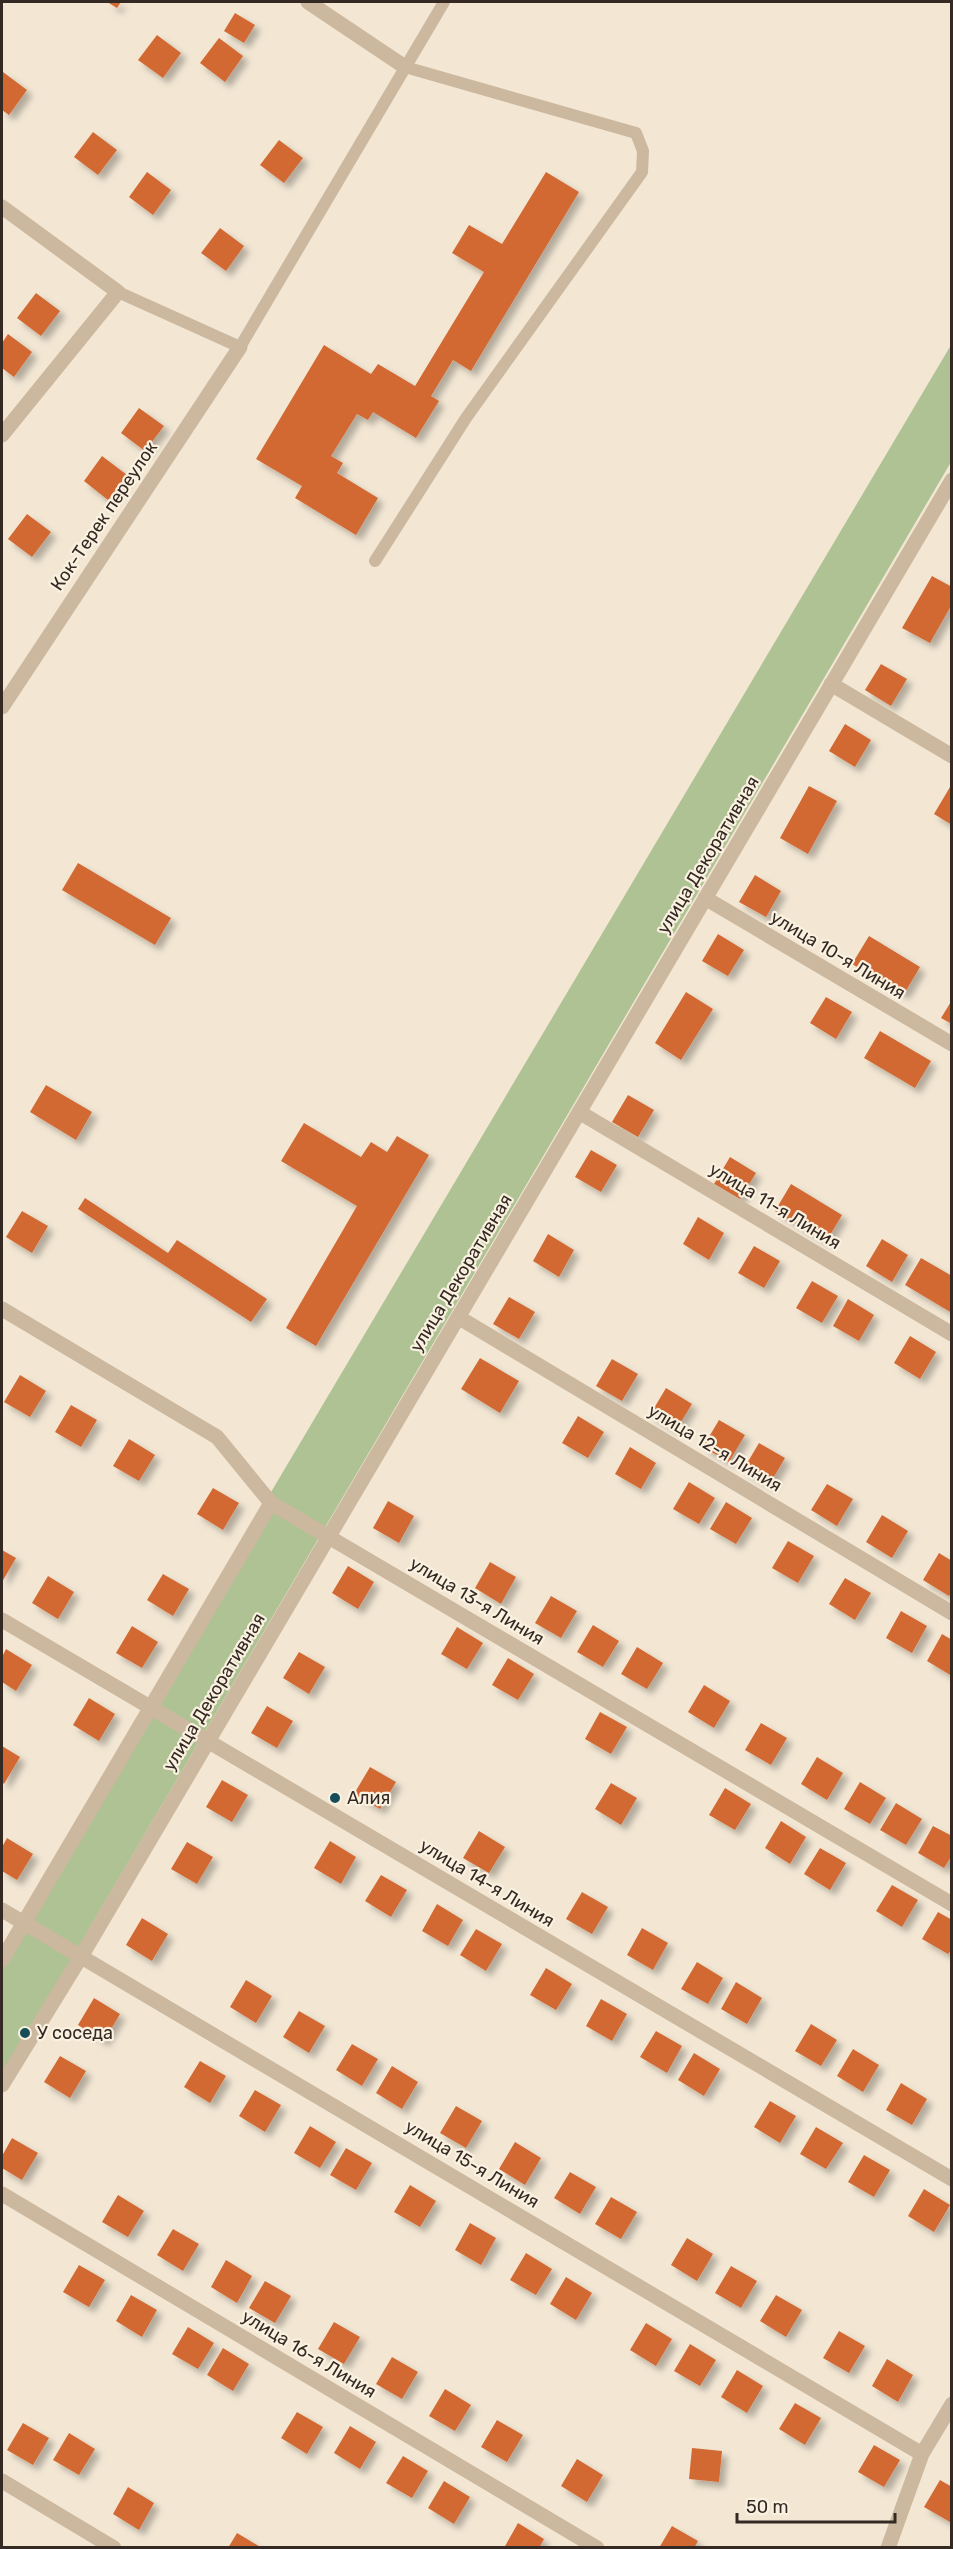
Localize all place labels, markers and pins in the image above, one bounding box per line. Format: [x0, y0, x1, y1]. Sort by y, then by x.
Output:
place label: Алия [347, 1787, 390, 1809]
marker: Алия [328, 1791, 342, 1805]
place label: У соседа [37, 2022, 113, 2044]
marker: У соседа [18, 2026, 32, 2040]

